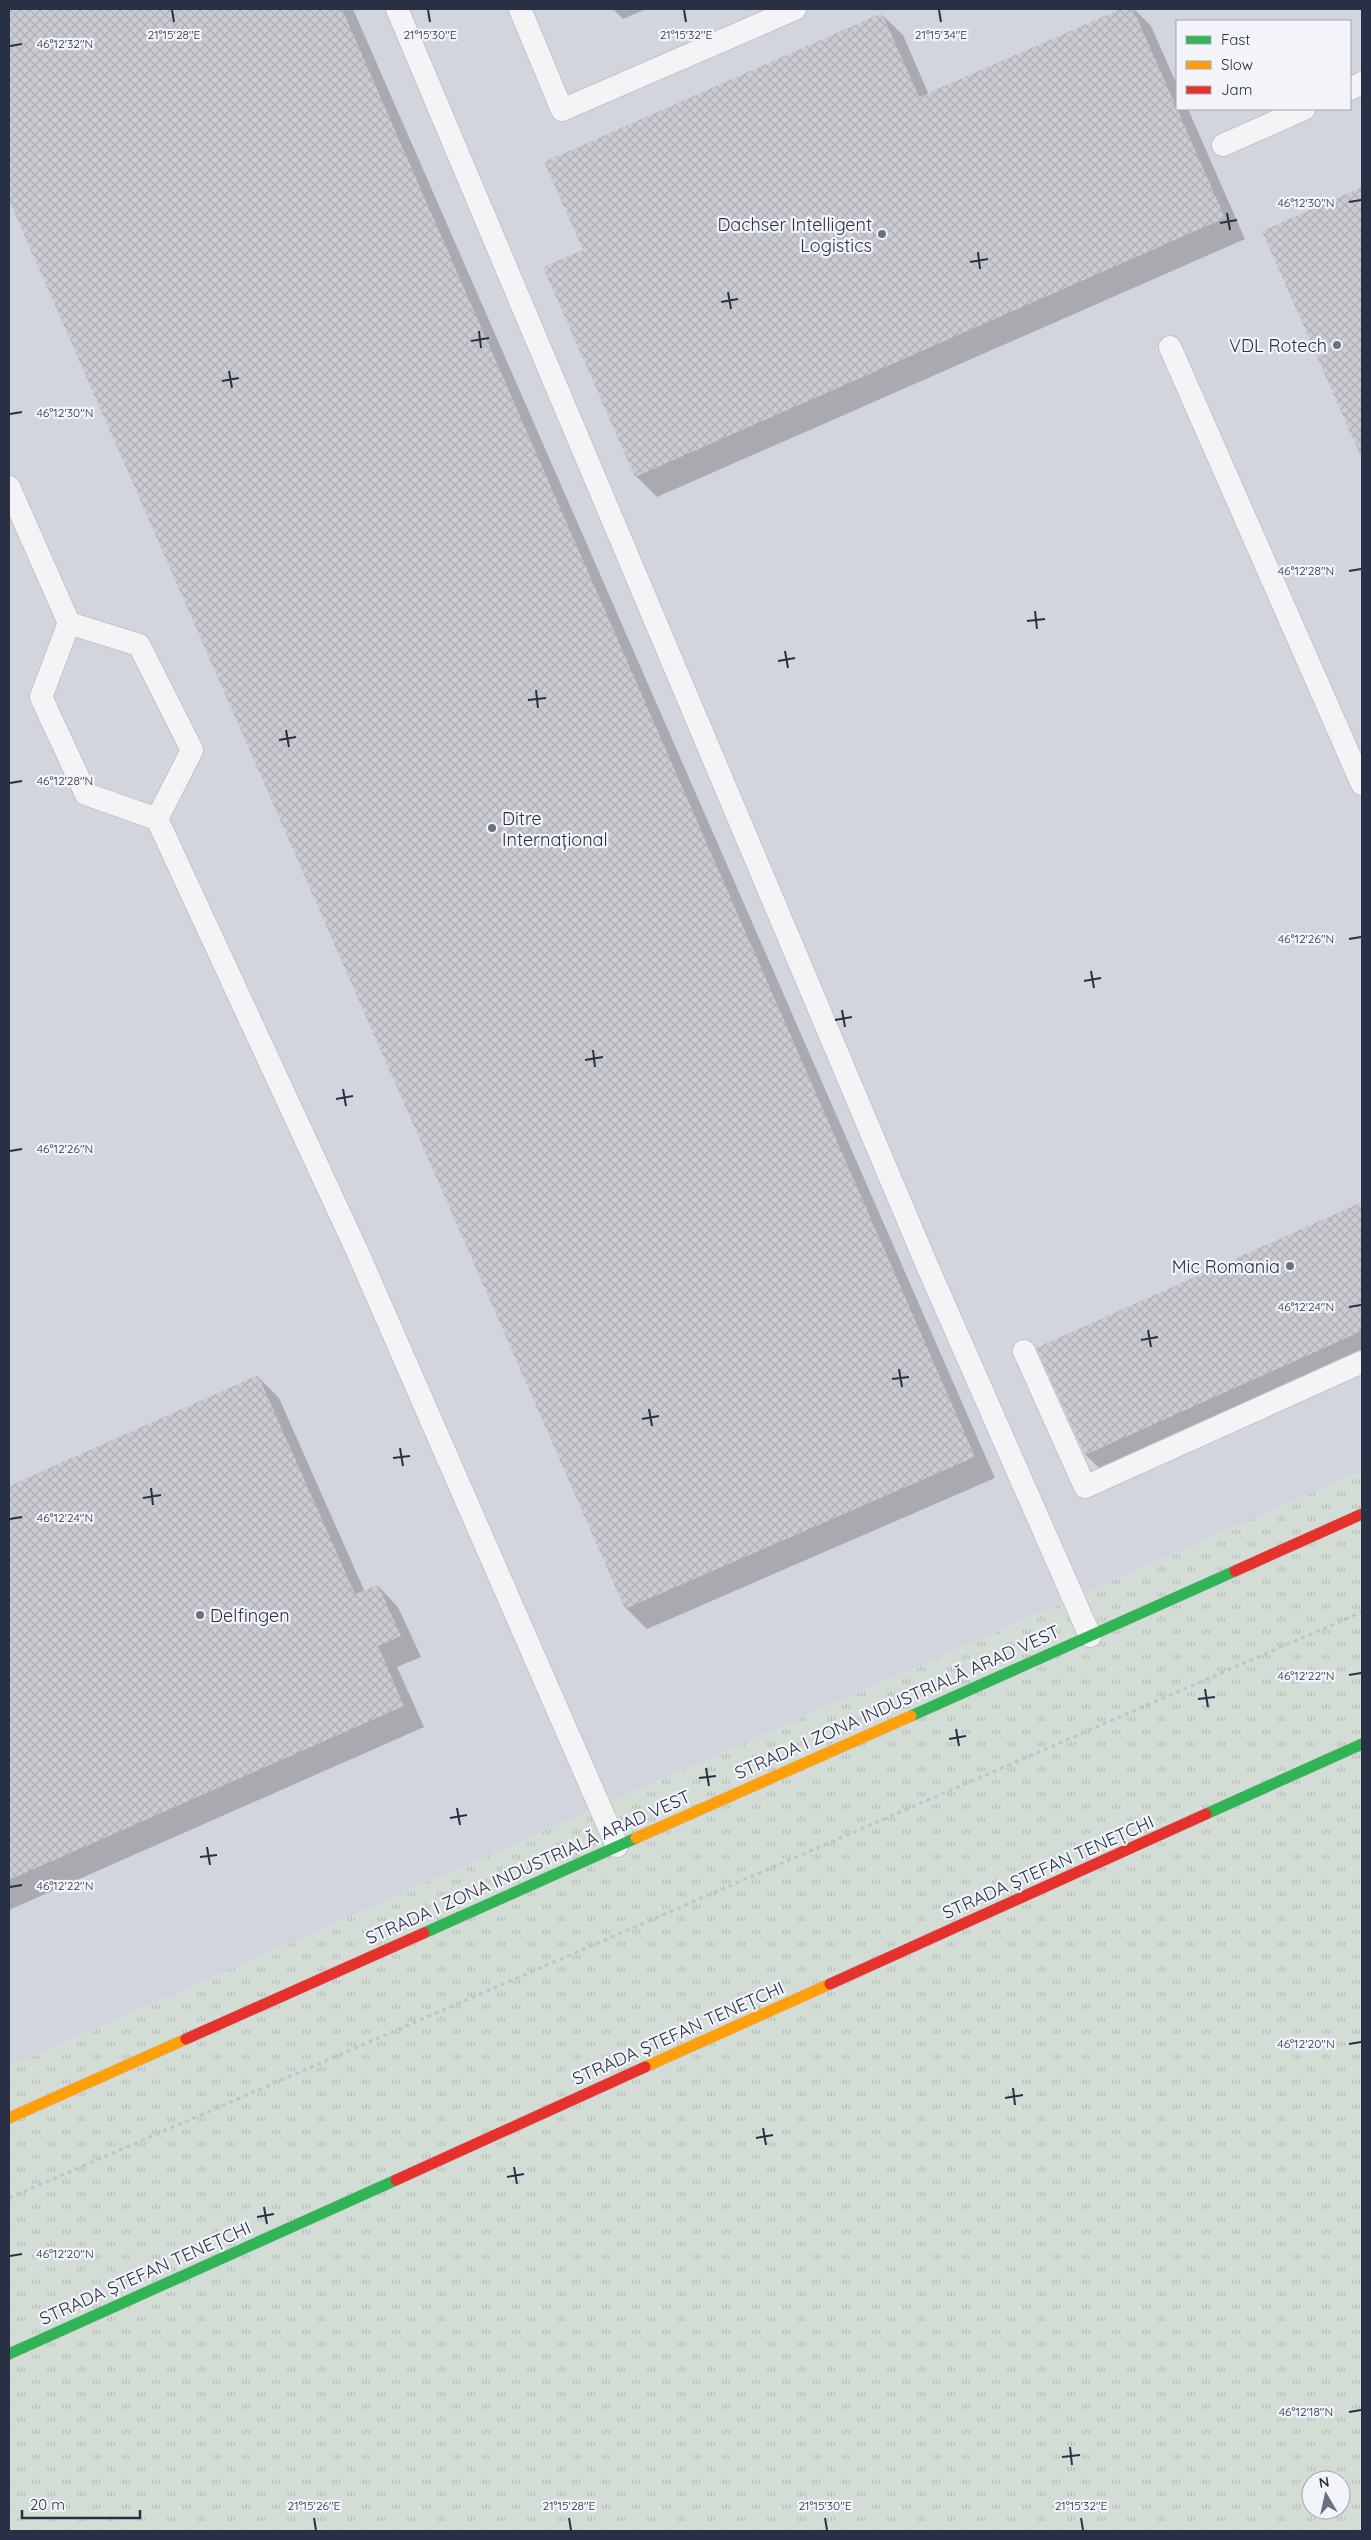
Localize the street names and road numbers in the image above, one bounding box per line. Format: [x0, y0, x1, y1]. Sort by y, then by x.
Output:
street label: STRADA I ZONA INDUSTRIALĂ ARAD VEST [731, 1620, 1063, 1784]
street label: STRADA I ZONA INDUSTRIALĂ ARAD VEST [362, 1785, 694, 1949]
street label: STRADA ȘTEFAN TENEȚCHI [939, 1810, 1157, 1924]
street label: STRADA ȘTEFAN TENEȚCHI [569, 1976, 787, 2090]
street label: STRADA ȘTEFAN TENEȚCHI [36, 2216, 254, 2330]

